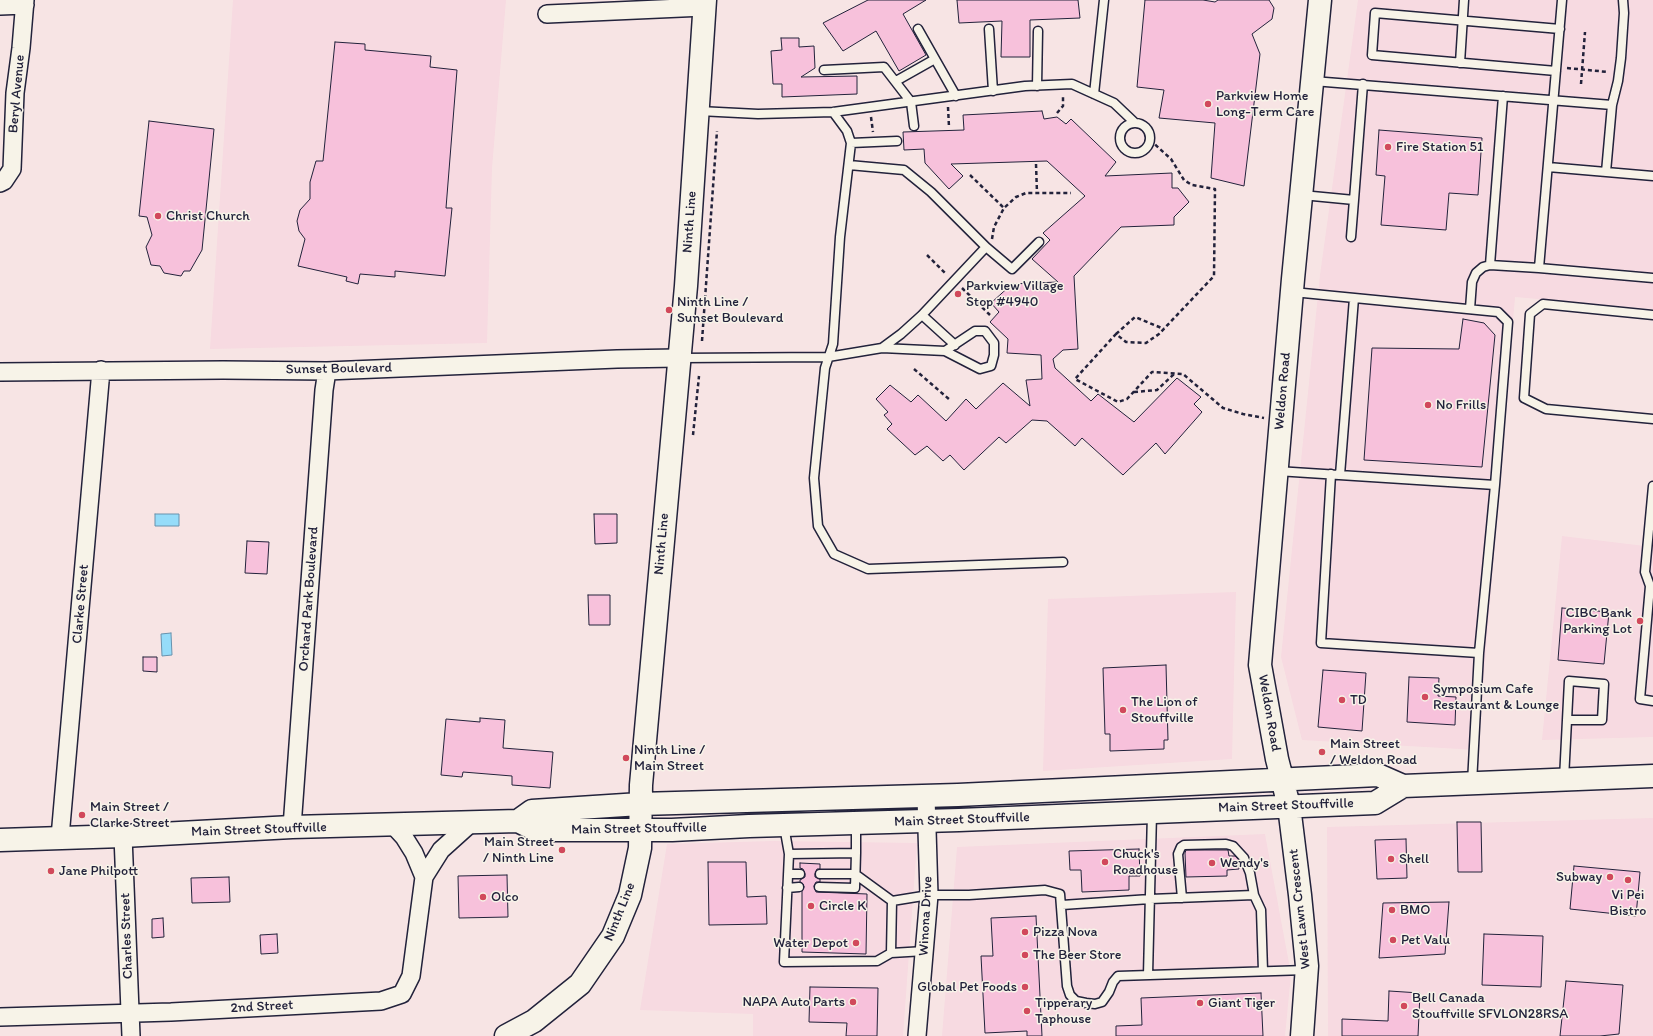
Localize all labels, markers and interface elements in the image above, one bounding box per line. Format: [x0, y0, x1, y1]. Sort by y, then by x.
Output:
street label: Beryl Avenue [5, 54, 29, 134]
place label: Parkview Home Long-Term Care [1216, 88, 1314, 120]
marker: Parkview Home Long-Term Care [1203, 99, 1213, 109]
place label: Fire Station 51 [1396, 139, 1483, 155]
marker: Fire Station 51 [1383, 142, 1393, 152]
street label: Ninth Line [679, 190, 701, 254]
place label: Christ Church [166, 208, 250, 224]
marker: Christ Church [153, 211, 163, 221]
place label: Parkview Village Stop #4940 [966, 278, 1064, 310]
marker: Parkview Village Stop #4940 [953, 289, 963, 299]
place label: Ninth Line / Sunset Boulevard [677, 294, 783, 326]
marker: Ninth Line / Sunset Boulevard [664, 305, 674, 315]
street label: Weldon Road [1271, 351, 1295, 431]
street label: Sunset Boulevard [286, 360, 392, 378]
place label: No Frills [1436, 397, 1486, 413]
marker: No Frills [1423, 400, 1433, 410]
street label: Ninth Line [651, 512, 673, 576]
street label: Orchard Park Boulevard [296, 526, 322, 672]
street label: Clarke Street [69, 564, 93, 644]
place label: CIBC Bank Parking Lot [1563, 605, 1632, 638]
marker: CIBC Bank Parking Lot [1635, 616, 1645, 626]
street label: Weldon Road [1254, 673, 1284, 753]
place label: Symposium Cafe Restaurant & Lounge [1433, 681, 1559, 714]
place label: TD [1350, 692, 1367, 708]
marker: Symposium Cafe Restaurant & Lounge [1420, 692, 1430, 702]
place label: The Lion of Stouffville [1131, 694, 1197, 726]
marker: TD [1337, 695, 1347, 705]
marker: The Lion of Stouffville [1118, 705, 1128, 715]
place label: Main Street / Weldon Road [1330, 736, 1417, 768]
place label: Ninth Line / Main Street [634, 742, 705, 774]
marker: Main Street / Weldon Road [1317, 747, 1327, 757]
marker: Ninth Line / Main Street [621, 753, 631, 763]
street label: Main Street Stouffville [1218, 795, 1354, 817]
place label: Main Street / Clarke Street [90, 799, 170, 832]
street label: Main Street Stouffville [894, 809, 1030, 831]
marker: Main Street / Clarke Street [77, 810, 87, 820]
street label: Main Street Stouffville [191, 819, 327, 841]
street label: Main Street Stouffville [571, 819, 707, 839]
place label: Main Street / Ninth Line [483, 834, 554, 866]
marker: Main Street / Ninth Line [557, 845, 567, 855]
place label: Chuck's Roadhouse [1113, 846, 1178, 878]
street label: West Lawn Crescent [1285, 848, 1315, 970]
place label: Shell [1399, 851, 1429, 867]
marker: Shell [1386, 854, 1396, 864]
place label: Wendy's [1220, 855, 1269, 871]
marker: Chuck's Roadhouse [1100, 857, 1110, 867]
marker: Wendy's [1207, 858, 1217, 868]
place label: Jane Philpott [59, 863, 138, 879]
marker: Jane Philpott [46, 866, 56, 876]
place label: Subway [1556, 869, 1602, 885]
marker: Subway [1605, 872, 1615, 882]
marker: Vi Pei Bistro [1623, 875, 1633, 885]
street label: Winona Drive [916, 876, 936, 956]
street label: Ninth Line [601, 880, 639, 944]
place label: Vi Pei Bistro [1610, 887, 1646, 920]
place label: Olco [491, 889, 519, 905]
marker: Olco [478, 892, 488, 902]
street label: Charles Street [117, 893, 137, 979]
place label: Circle K [819, 898, 866, 914]
marker: Circle K [806, 901, 816, 911]
place label: BMO [1400, 902, 1430, 918]
marker: BMO [1387, 905, 1397, 915]
place label: Pizza Nova [1033, 924, 1097, 940]
marker: Pizza Nova [1020, 927, 1030, 937]
place label: Pet Valu [1401, 932, 1450, 948]
place label: Water Depot [773, 935, 848, 951]
marker: Pet Valu [1388, 935, 1398, 945]
marker: Water Depot [851, 938, 861, 948]
place label: The Beer Store [1033, 947, 1122, 963]
marker: The Beer Store [1020, 950, 1030, 960]
place label: Global Pet Foods [917, 979, 1017, 995]
marker: Global Pet Foods [1020, 982, 1030, 992]
place label: Bell Canada Stouffville SFVLON28RSA [1412, 990, 1568, 1022]
place label: NAPA Auto Parts [742, 994, 845, 1010]
place label: Tipperary Taphouse [1035, 995, 1092, 1028]
place label: Giant Tiger [1208, 995, 1275, 1011]
street label: 2nd Street [230, 997, 294, 1017]
marker: NAPA Auto Parts [848, 997, 858, 1007]
marker: Giant Tiger [1195, 998, 1205, 1008]
marker: Bell Canada Stouffville SFVLON28RSA [1399, 1001, 1409, 1011]
marker: Tipperary Taphouse [1022, 1006, 1032, 1016]

